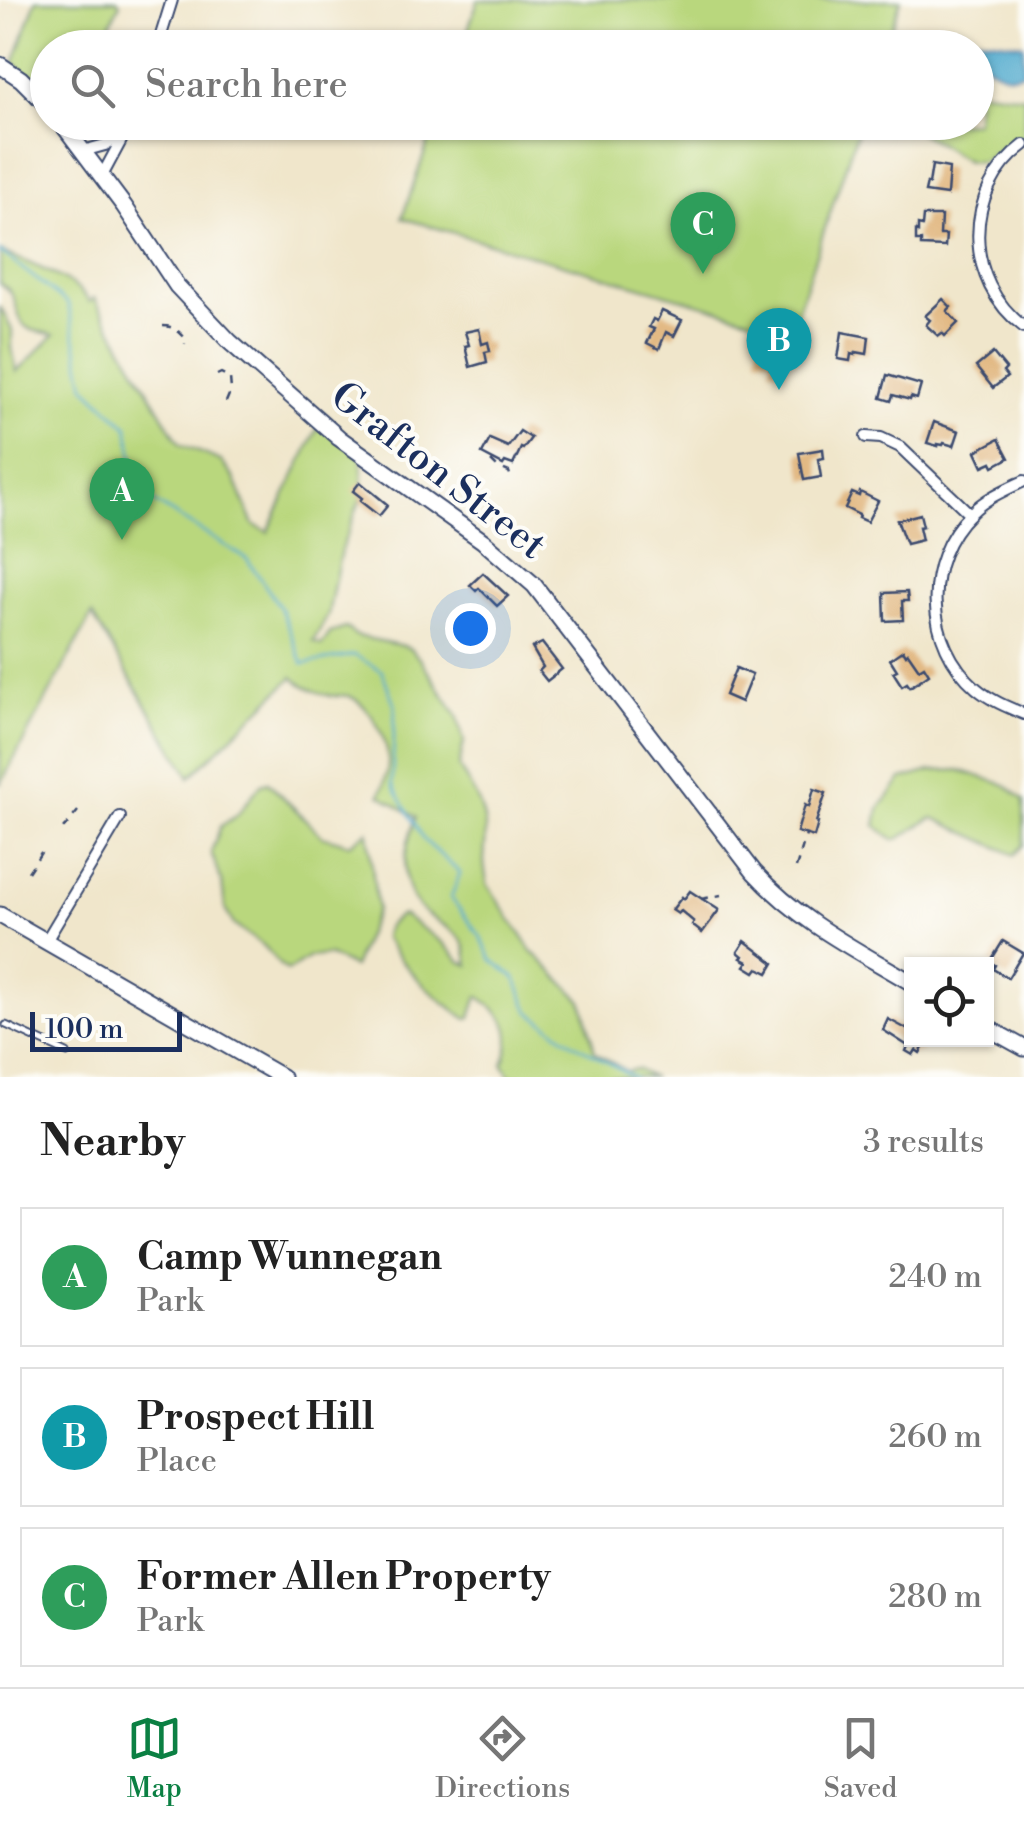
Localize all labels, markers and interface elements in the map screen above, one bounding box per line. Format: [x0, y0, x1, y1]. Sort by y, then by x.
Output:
search box [30, 30, 994, 140]
icon: search [65, 58, 120, 113]
text: Search here [145, 62, 348, 109]
pin: C [670, 192, 736, 274]
pin: B [746, 308, 812, 390]
street label: Grafton Street [320, 371, 556, 571]
pin: A [90, 458, 154, 540]
your location [445, 603, 496, 654]
map controls [904, 957, 994, 1047]
button: locate [904, 957, 994, 1047]
scale bar [30, 1007, 182, 1052]
text: 100 m [45, 1012, 124, 1047]
text: Nearby [40, 1116, 185, 1169]
text: 3 results [863, 1122, 984, 1162]
text: Camp Wunnegan [137, 1234, 442, 1281]
text: A [63, 1257, 86, 1297]
text: 240 m [889, 1257, 982, 1297]
text: Park [137, 1281, 204, 1321]
text: Prospect Hill [137, 1394, 374, 1441]
text: B [62, 1417, 87, 1457]
text: 260 m [889, 1417, 982, 1457]
text: Place [137, 1441, 217, 1481]
text: Former Allen Property [137, 1554, 551, 1601]
text: C [63, 1577, 86, 1617]
text: 280 m [888, 1577, 982, 1617]
text: Park [137, 1601, 204, 1641]
tab: Map [127, 1711, 182, 1806]
tab: Directions [435, 1711, 570, 1806]
tab: Saved [824, 1711, 897, 1806]

